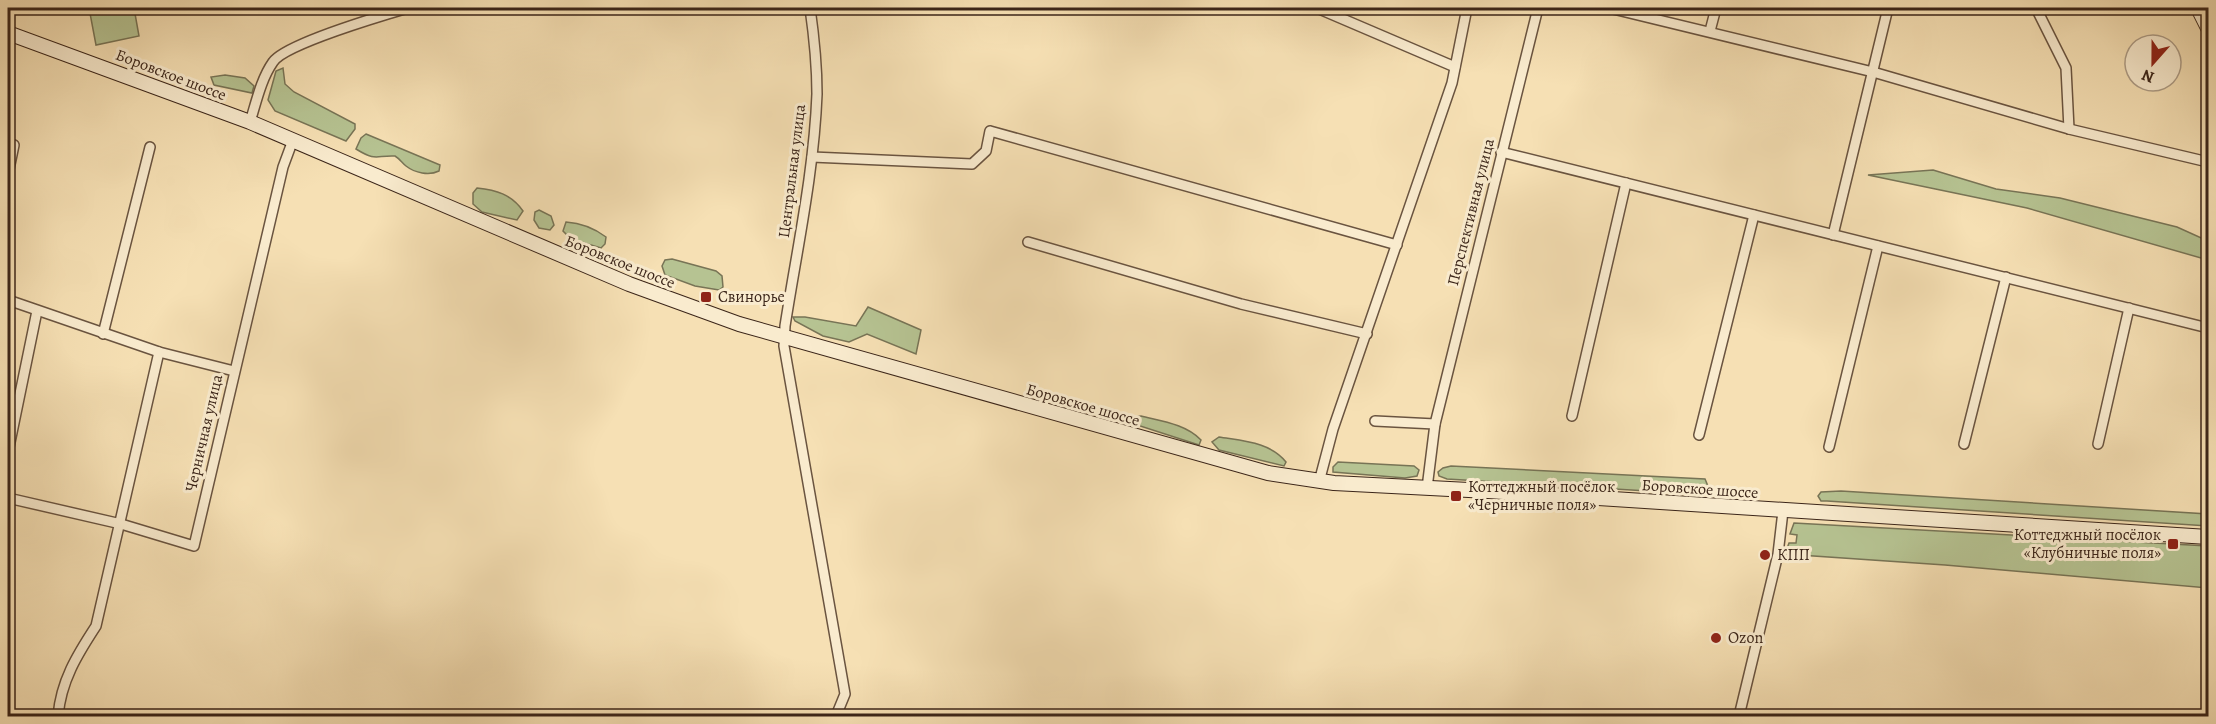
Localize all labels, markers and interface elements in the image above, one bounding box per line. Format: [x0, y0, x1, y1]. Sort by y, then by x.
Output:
north arrow [2123, 33, 2183, 93]
street label: Боровское шоссе [112, 44, 230, 106]
text: N [2138, 64, 2157, 88]
street label: Центральная улица [773, 102, 811, 239]
street label: Перспективная улица [1442, 136, 1500, 288]
street label: Боровское шоссе [562, 230, 678, 294]
place label: Свинорье [718, 286, 785, 308]
marker: Свинорье [699, 290, 713, 304]
street label: Черничная улица [180, 372, 228, 494]
street label: Боровское шоссе [1024, 378, 1142, 432]
street label: Боровское шоссе [1641, 474, 1759, 504]
place label: Коттеджный посёлок «Черничные поля» [1468, 476, 1615, 516]
marker: Коттеджный посёлок «Черничные поля» [1449, 489, 1463, 503]
place label: Коттеджный посёлок «Клубничные поля» [2014, 524, 2161, 564]
marker: Коттеджный посёлок «Клубничные поля» [2166, 537, 2180, 551]
place label: КПП [1777, 544, 1810, 566]
marker: КПП [1758, 548, 1772, 562]
place label: Ozon [1728, 627, 1763, 649]
marker: Ozon [1709, 631, 1723, 645]

